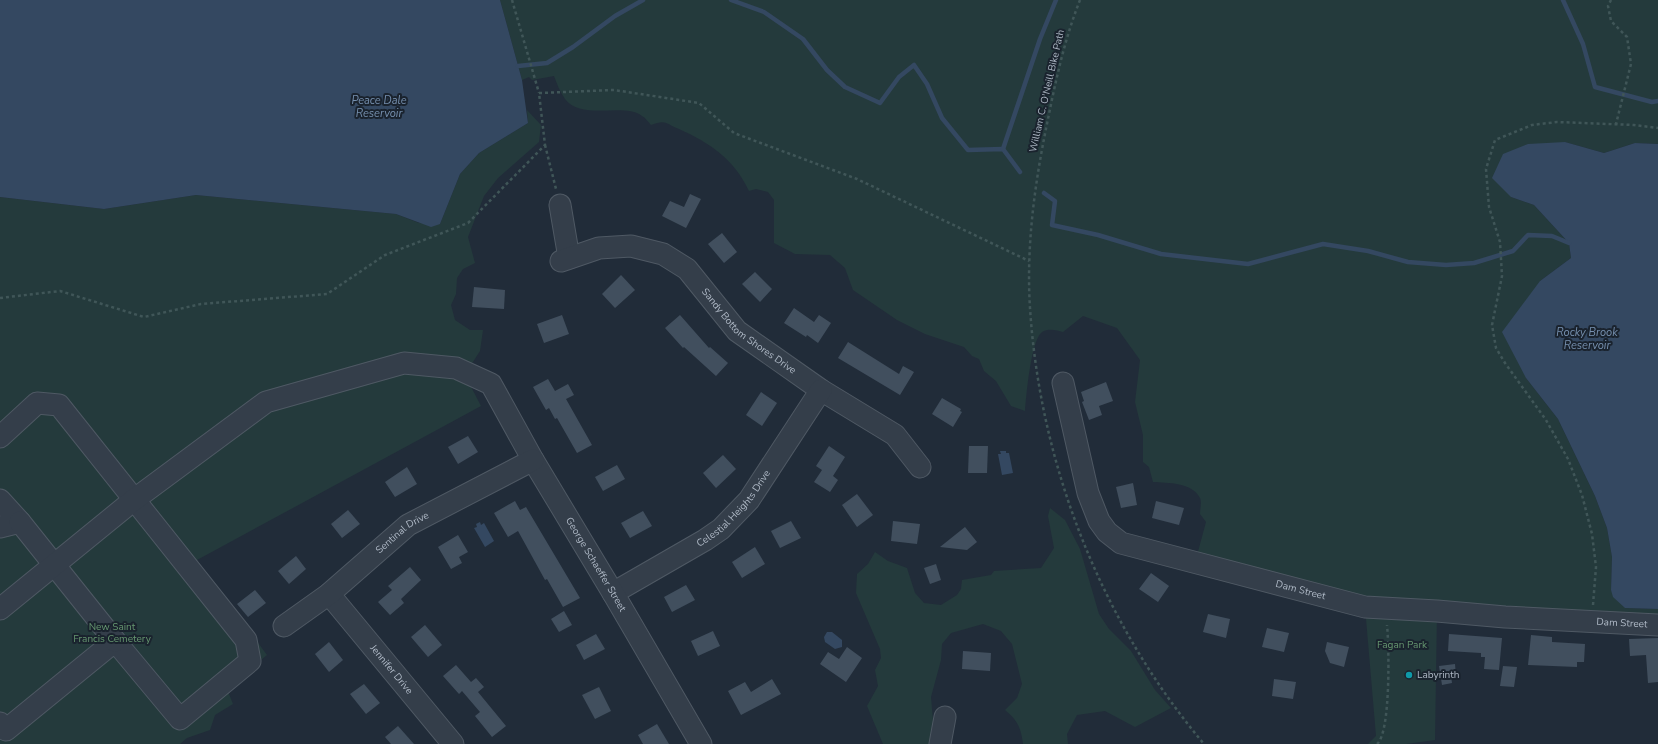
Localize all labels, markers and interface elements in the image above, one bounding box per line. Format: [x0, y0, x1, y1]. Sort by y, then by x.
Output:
street label: William C. O'Neill Bike Path [1026, 28, 1068, 154]
water label: Peace Dale Reservoir [351, 93, 407, 121]
street label: Sandy Bottom Shores Drive [698, 285, 799, 377]
water label: Rocky Brook Reservoir [1556, 325, 1618, 353]
street label: Celestial Heights Drive [694, 467, 774, 550]
street label: Sentinal Drive [373, 508, 431, 557]
street label: George Schaeffer Street [562, 515, 630, 615]
street label: Dam Street [1274, 577, 1328, 604]
street label: Dam Street [1596, 615, 1648, 631]
park label: New Saint Francis Cemetery [73, 620, 152, 646]
park label: Fagan Park [1377, 638, 1428, 652]
street label: Jennifer Drive [366, 641, 416, 697]
place label: Labyrinth [1417, 668, 1459, 682]
marker: Labyrinth [1404, 670, 1414, 680]

